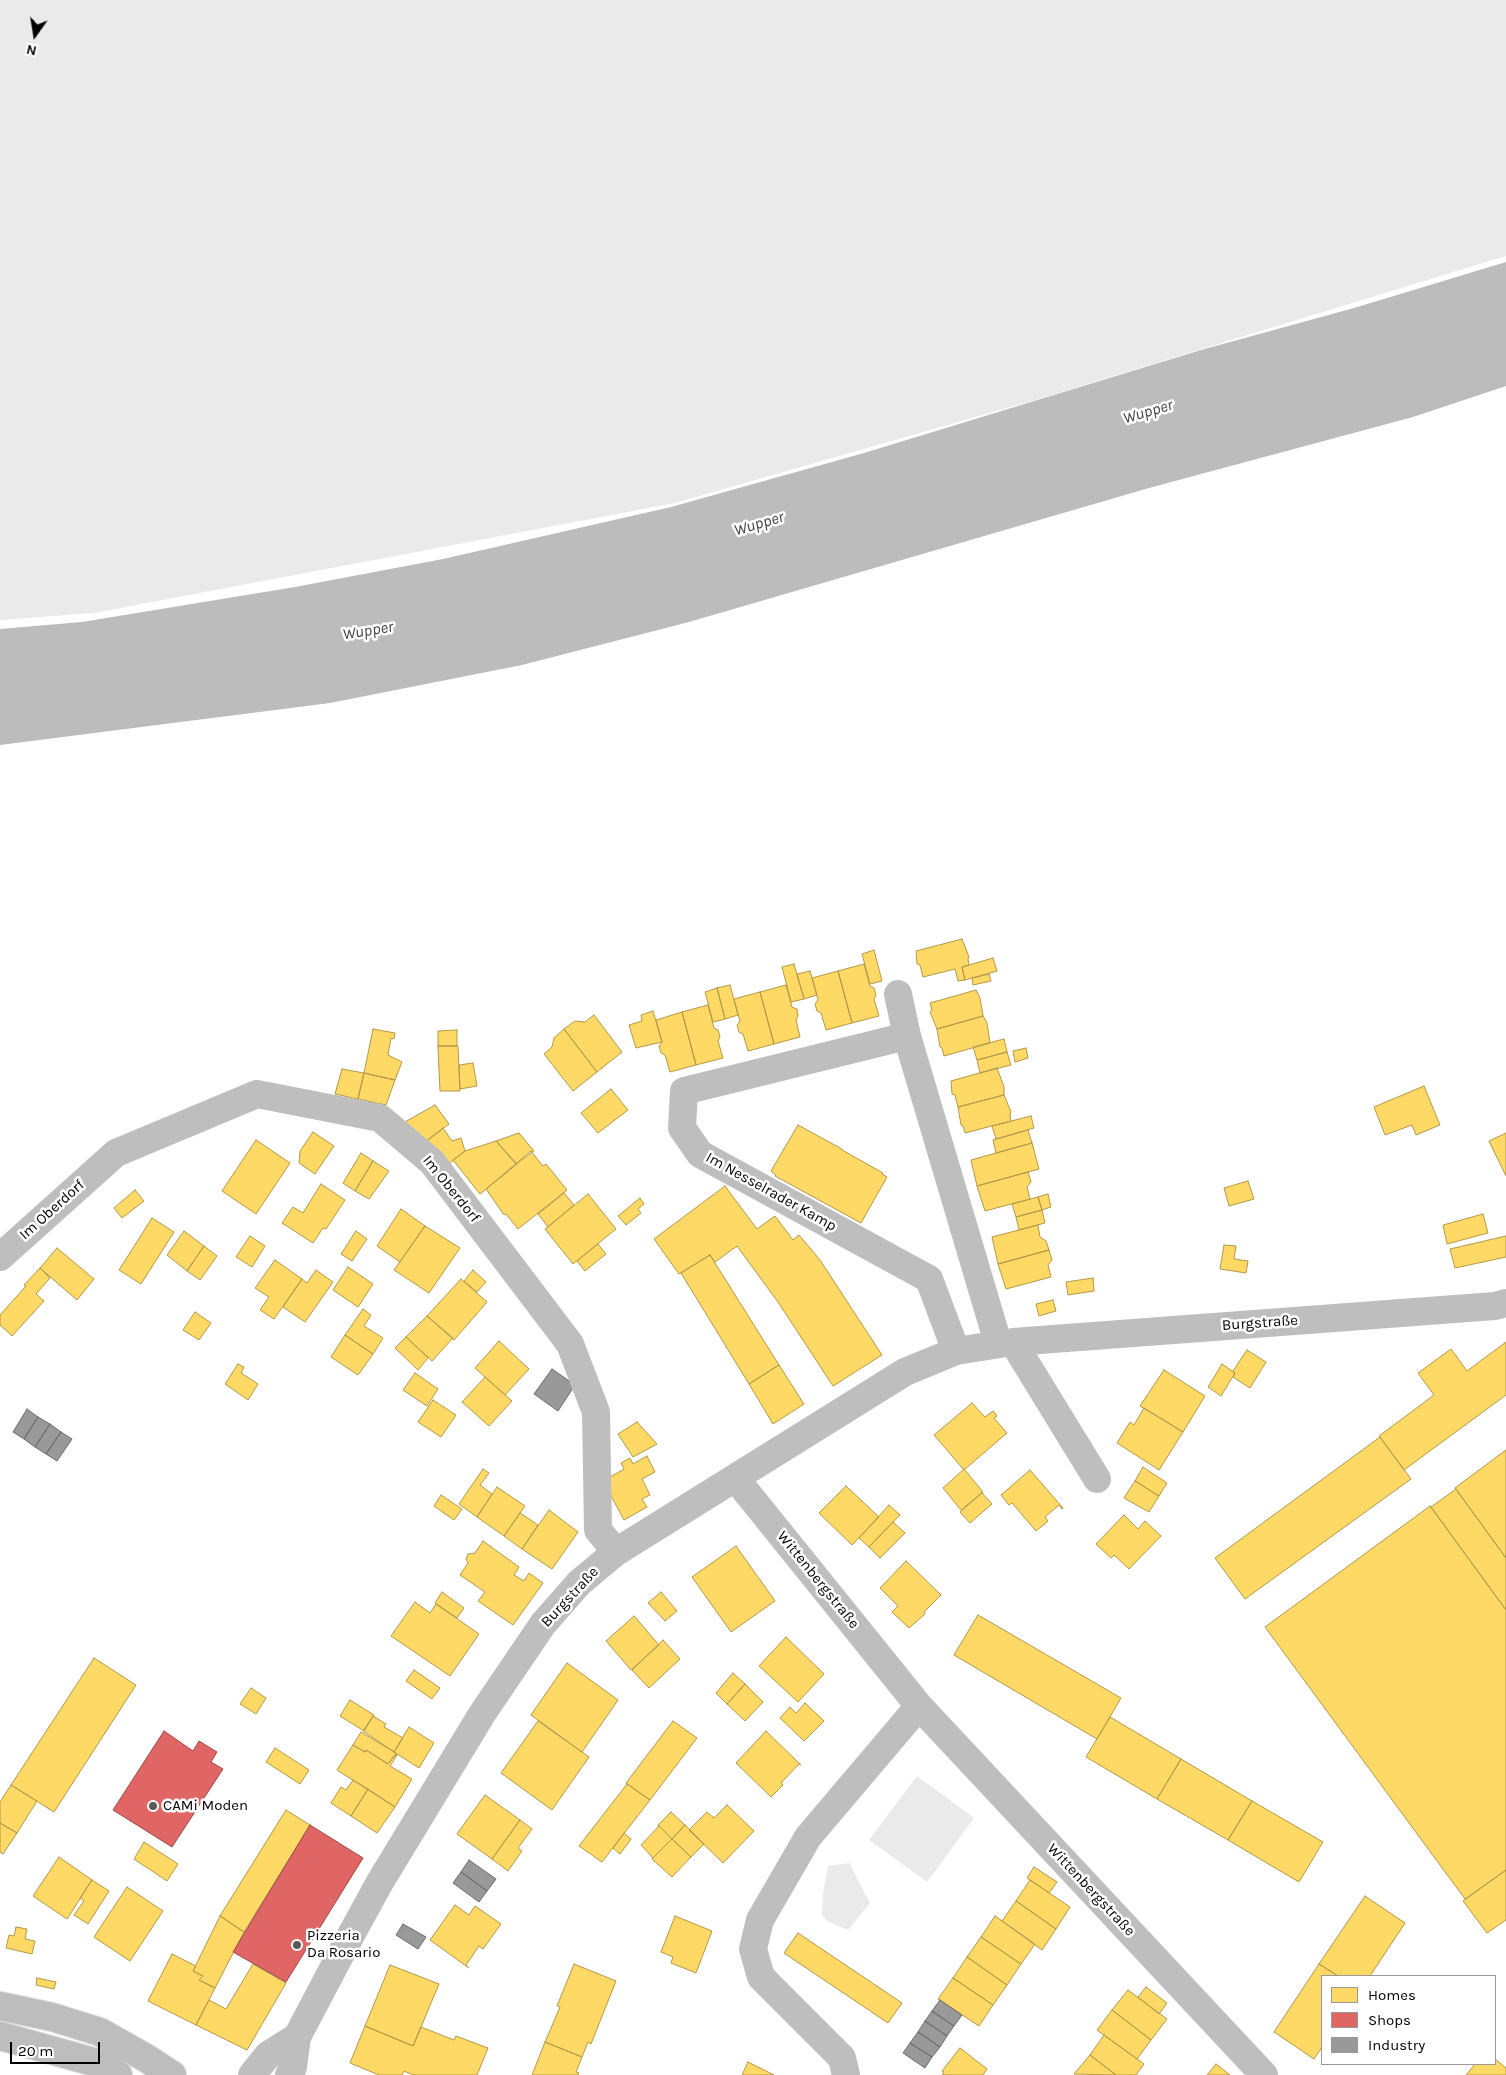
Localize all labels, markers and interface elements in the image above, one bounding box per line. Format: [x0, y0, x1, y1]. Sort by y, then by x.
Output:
north arrow [10, 10, 60, 60]
text: N [25, 41, 38, 60]
water label: Wupper [1121, 396, 1175, 428]
water label: Wupper [732, 508, 786, 540]
water label: Wupper [341, 618, 395, 644]
street label: Im Nesselrader Kamp [702, 1149, 840, 1235]
street label: Im Oberdorf [418, 1152, 484, 1226]
street label: Im Oberdorf [16, 1176, 88, 1244]
street label: Burgstraße [1221, 1311, 1299, 1335]
street label: Wittenbergstraße [773, 1528, 863, 1632]
street label: Burgstraße [537, 1563, 603, 1631]
place label: CAMi Moden [163, 1797, 248, 1815]
marker: CAMi Moden [147, 1800, 159, 1812]
street label: Wittenbergstraße [1043, 1840, 1139, 1940]
place label: Pizzeria Da Rosario [307, 1927, 380, 1962]
marker: Pizzeria Da Rosario [291, 1939, 303, 1951]
legend [1321, 1975, 1496, 2065]
text: Homes [1368, 1986, 1416, 2004]
text: Shops [1368, 2011, 1411, 2029]
scale bar [12, 2032, 102, 2064]
text: Industry [1368, 2036, 1425, 2054]
text: 20 m [18, 2042, 53, 2060]

